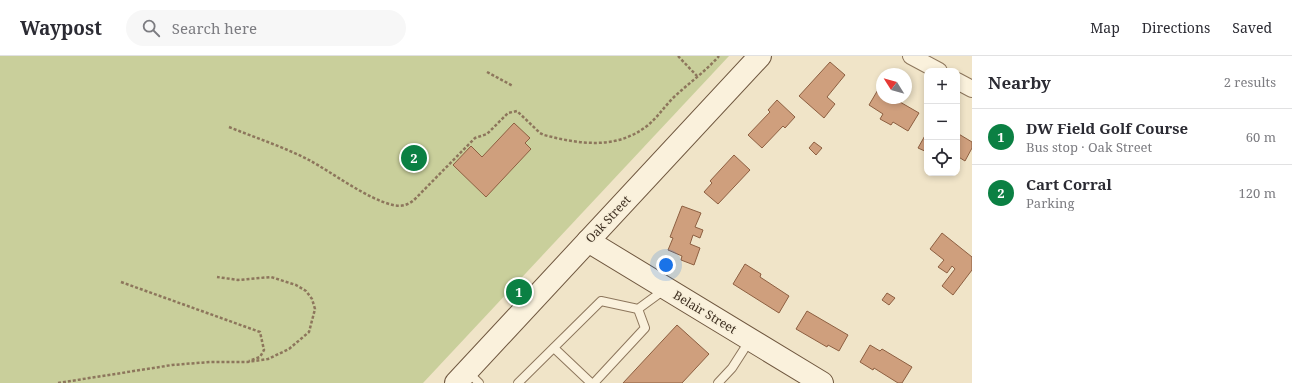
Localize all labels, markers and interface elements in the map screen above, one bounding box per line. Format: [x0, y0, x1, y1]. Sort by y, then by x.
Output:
search box [126, 10, 406, 46]
text: Waypost [20, 15, 102, 41]
icon: search [140, 17, 162, 39]
text: Search here [172, 18, 257, 38]
text: Map [1090, 18, 1120, 37]
text: Directions [1142, 18, 1210, 37]
text: Saved [1232, 18, 1272, 37]
north arrow [876, 68, 912, 104]
map controls [924, 68, 960, 176]
button: + [924, 68, 960, 104]
text: Nearby [988, 71, 1051, 94]
text: 2 results [1224, 73, 1276, 91]
button: − [924, 104, 960, 140]
text: DW Field Golf Course [1026, 118, 1188, 138]
text: 1 [997, 128, 1005, 146]
text: 60 m [1246, 128, 1276, 146]
text: Bus stop · Oak Street [1026, 138, 1152, 156]
button: locate [924, 140, 960, 176]
pin: 2 [401, 143, 427, 173]
text: Cart Corral [1026, 174, 1112, 194]
text: 2 [997, 184, 1005, 202]
text: 120 m [1239, 184, 1276, 202]
street label: Oak Street [582, 192, 634, 246]
text: Parking [1026, 194, 1074, 212]
your location [656, 255, 676, 275]
pin: 1 [506, 277, 532, 307]
street label: Belair Street [670, 286, 740, 338]

